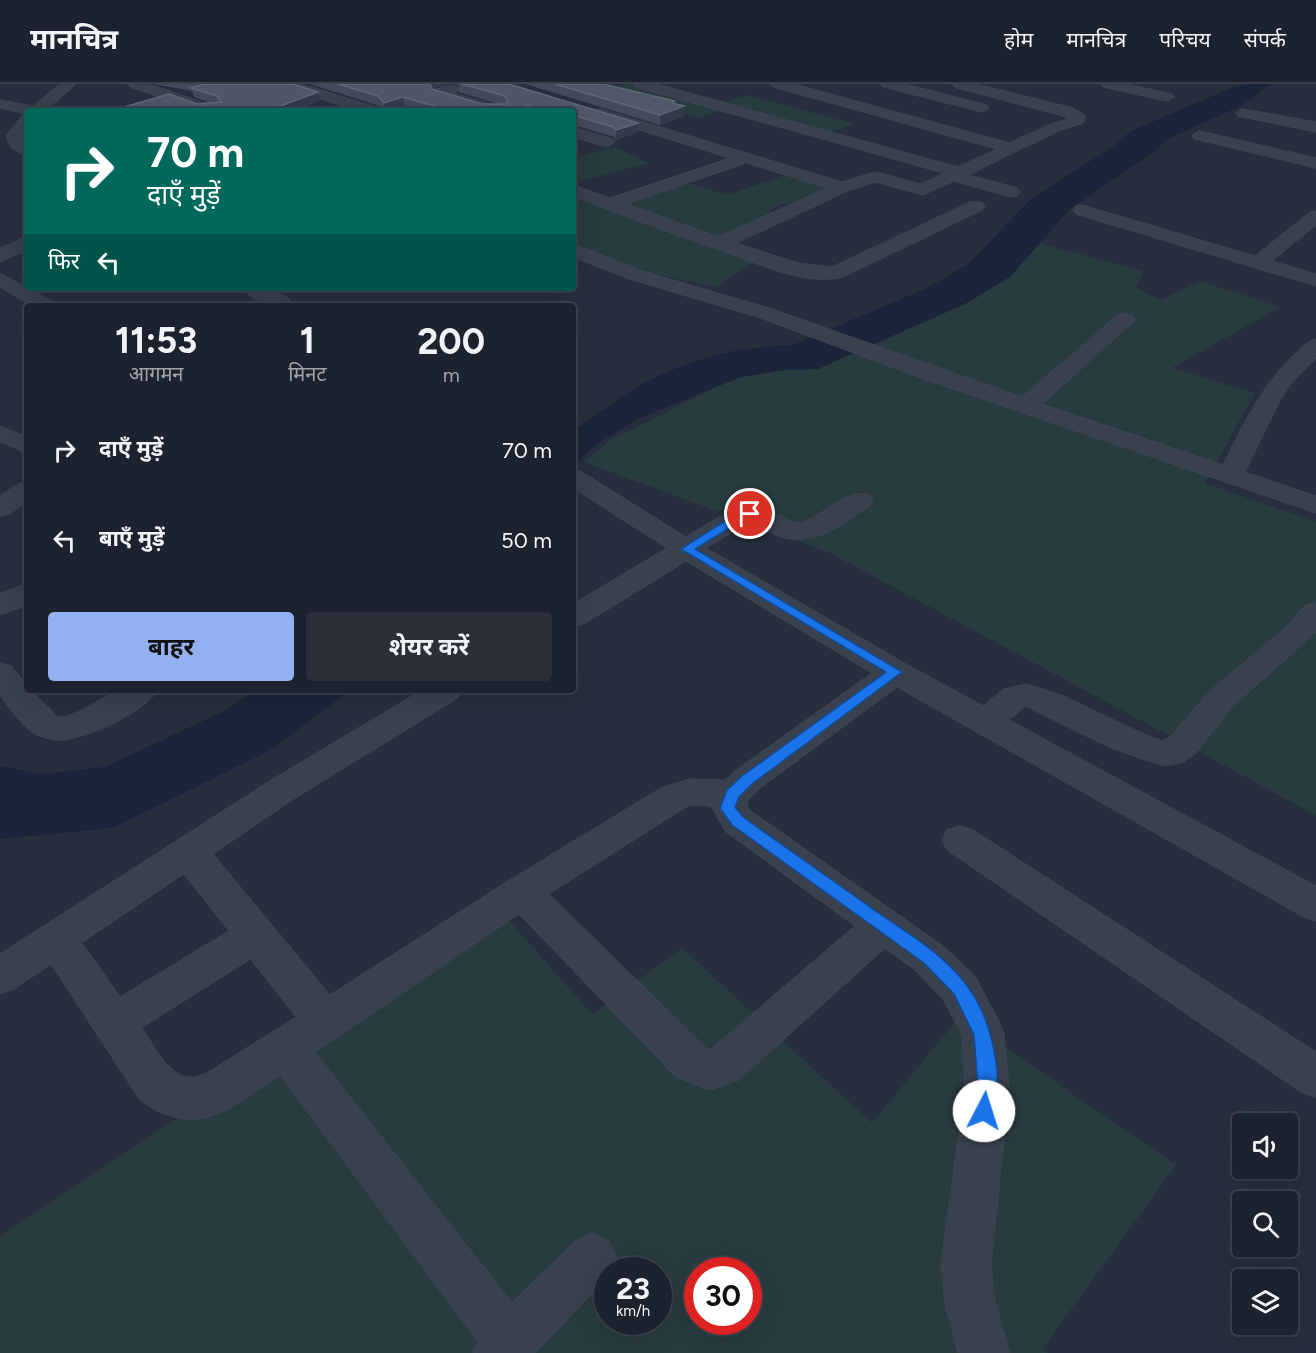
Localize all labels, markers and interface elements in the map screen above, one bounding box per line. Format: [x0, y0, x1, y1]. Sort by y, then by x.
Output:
text: मानचित्र [30, 22, 118, 56]
text: होम [1004, 27, 1033, 52]
text: मानचित्र [1066, 27, 1126, 52]
text: परिचय [1159, 27, 1211, 52]
text: संपर्क [1244, 27, 1286, 52]
text: 70 m [147, 127, 244, 178]
icon: right [48, 132, 126, 210]
text: दाएँ मुड़ें [147, 178, 221, 211]
icon: left [92, 246, 125, 279]
text: फिर [48, 248, 80, 275]
text: 11:53 [115, 319, 197, 362]
text: 1 [300, 319, 315, 362]
text: 200 [417, 320, 485, 363]
text: आगमन [129, 362, 183, 386]
text: मिनट [288, 362, 326, 386]
text: m [443, 363, 460, 387]
icon: right [48, 434, 81, 467]
text: दाएँ मुड़ें [99, 435, 163, 462]
text: 70 m [502, 437, 552, 464]
pin [724, 488, 775, 539]
icon: arrive [733, 497, 766, 530]
icon: left [48, 524, 81, 557]
text: बाएँ मुड़ें [99, 525, 165, 552]
text: 50 m [501, 527, 552, 554]
button: बाहर [48, 612, 294, 681]
button: शेयर करें [306, 612, 552, 681]
position arrow [952, 1079, 1016, 1143]
map controls [1232, 1113, 1298, 1335]
button: sound [1232, 1113, 1298, 1179]
button: search [1232, 1191, 1298, 1257]
speed limit sign: 30 [684, 1257, 762, 1335]
button: layers [1232, 1269, 1298, 1335]
text: 23 [616, 1270, 650, 1307]
text: km/h [616, 1302, 650, 1320]

